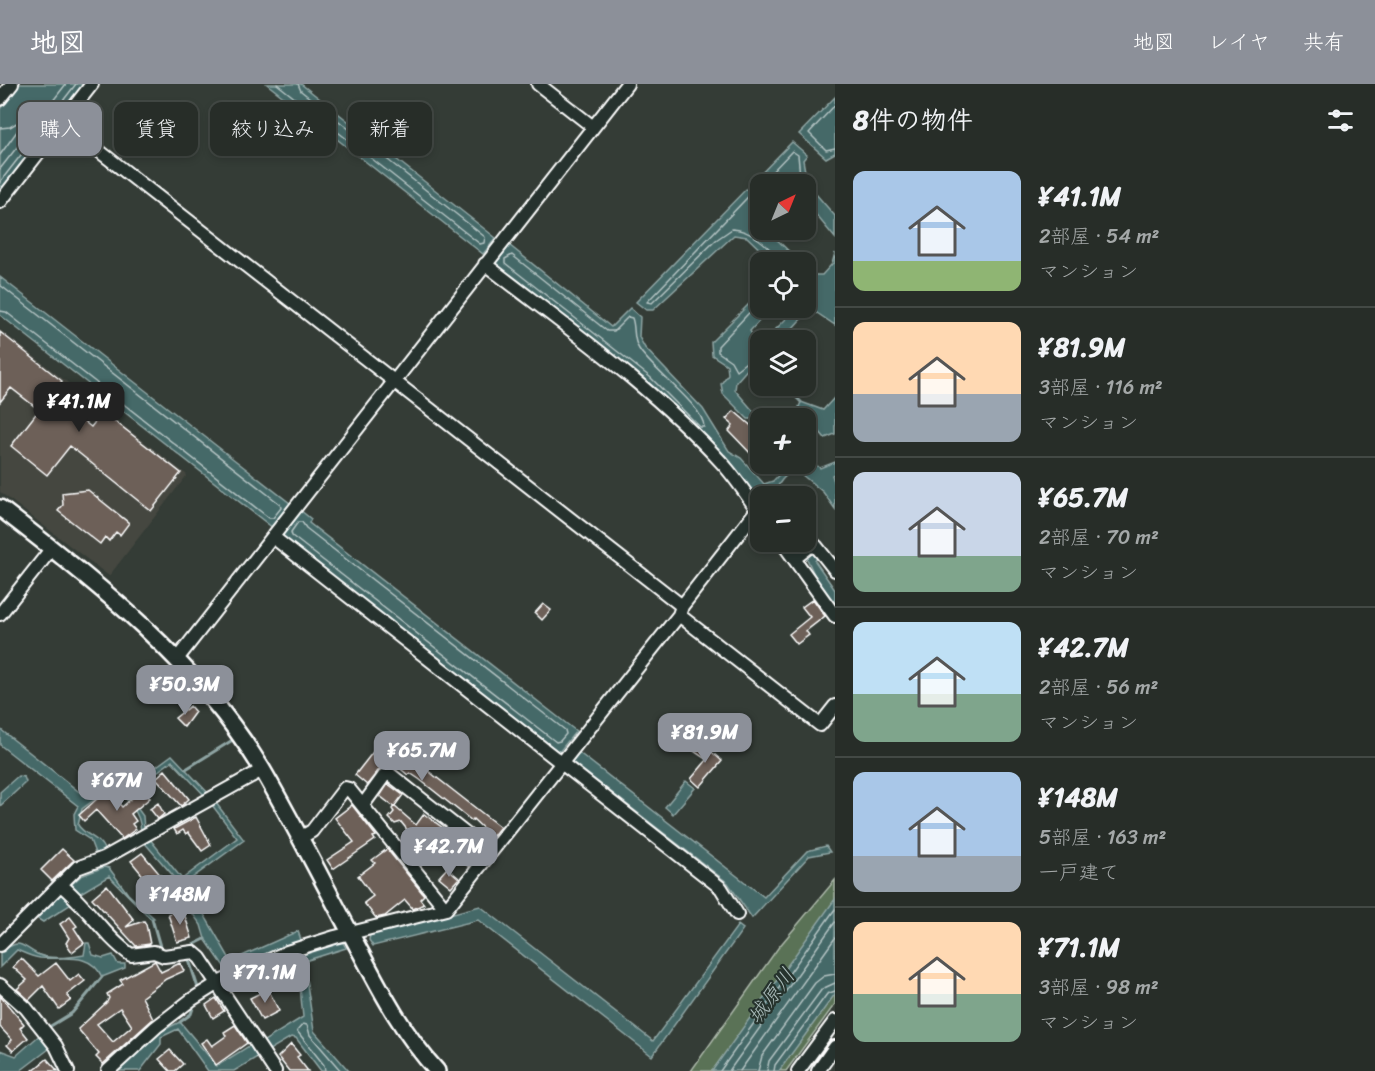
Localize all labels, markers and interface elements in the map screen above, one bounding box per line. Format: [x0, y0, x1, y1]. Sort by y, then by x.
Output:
text: 地図 [30, 18, 86, 67]
text: 地図 [1133, 23, 1175, 61]
text: レイヤ [1208, 23, 1270, 61]
text: 共有 [1303, 23, 1345, 61]
text: 8件の物件 [853, 97, 973, 143]
chip: 購入 [18, 102, 102, 156]
chip: 賃貸 [114, 102, 198, 156]
chip: 絞り込み [210, 102, 336, 156]
chip: 新着 [348, 102, 432, 156]
icon: filters [1324, 104, 1357, 137]
text: ¥41.1M [1039, 173, 1121, 219]
north arrow [750, 174, 816, 240]
map controls [750, 174, 816, 552]
icon: home [901, 195, 973, 267]
text: 2部屋 · 54 m² [1039, 219, 1159, 254]
button: locate [750, 252, 816, 318]
text: マンション [1039, 254, 1138, 289]
text: ¥81.9M [1039, 324, 1125, 370]
button: layers [750, 330, 816, 396]
icon: home [901, 346, 973, 418]
text: 3部屋 · 116 m² [1039, 370, 1163, 405]
pin: ¥41.1M [30, 382, 128, 433]
text: ¥41.1M [47, 384, 111, 419]
text: マンション [1039, 405, 1138, 440]
button: + [750, 408, 816, 474]
text: ¥65.7M [1039, 474, 1128, 520]
button: − [750, 486, 816, 552]
icon: home [901, 496, 973, 568]
text: 2部屋 · 70 m² [1039, 520, 1159, 555]
text: マンション [1039, 555, 1138, 590]
text: ¥42.7M [1039, 624, 1129, 670]
icon: home [901, 646, 973, 718]
pin: ¥50.3M [136, 665, 234, 716]
text: ¥50.3M [150, 667, 220, 702]
text: 2部屋 · 56 m² [1039, 670, 1158, 705]
text: マンション [1039, 705, 1138, 740]
pin: ¥81.9M [656, 713, 754, 764]
text: ¥81.9M [672, 715, 738, 750]
pin: ¥65.7M [373, 731, 471, 782]
text: ¥65.7M [388, 733, 456, 768]
pin: ¥67M [81, 761, 153, 812]
text: ¥67M [92, 763, 142, 798]
text: ¥148M [1039, 774, 1118, 820]
icon: home [901, 796, 973, 868]
text: 5部屋 · 163 m² [1039, 820, 1166, 855]
pin: ¥42.7M [400, 827, 498, 878]
text: ¥42.7M [415, 829, 483, 864]
text: 一戸建て [1039, 855, 1119, 890]
pin: ¥148M [138, 875, 222, 926]
text: ¥148M [150, 877, 210, 912]
text: ¥71.1M [1039, 924, 1120, 970]
icon: home [901, 946, 973, 1018]
pin: ¥71.1M [216, 953, 314, 1004]
text: ¥71.1M [234, 955, 296, 990]
water label: 城原川 [737, 959, 805, 1033]
text: 3部屋 · 98 m² [1039, 970, 1159, 1005]
text: マンション [1039, 1005, 1138, 1040]

